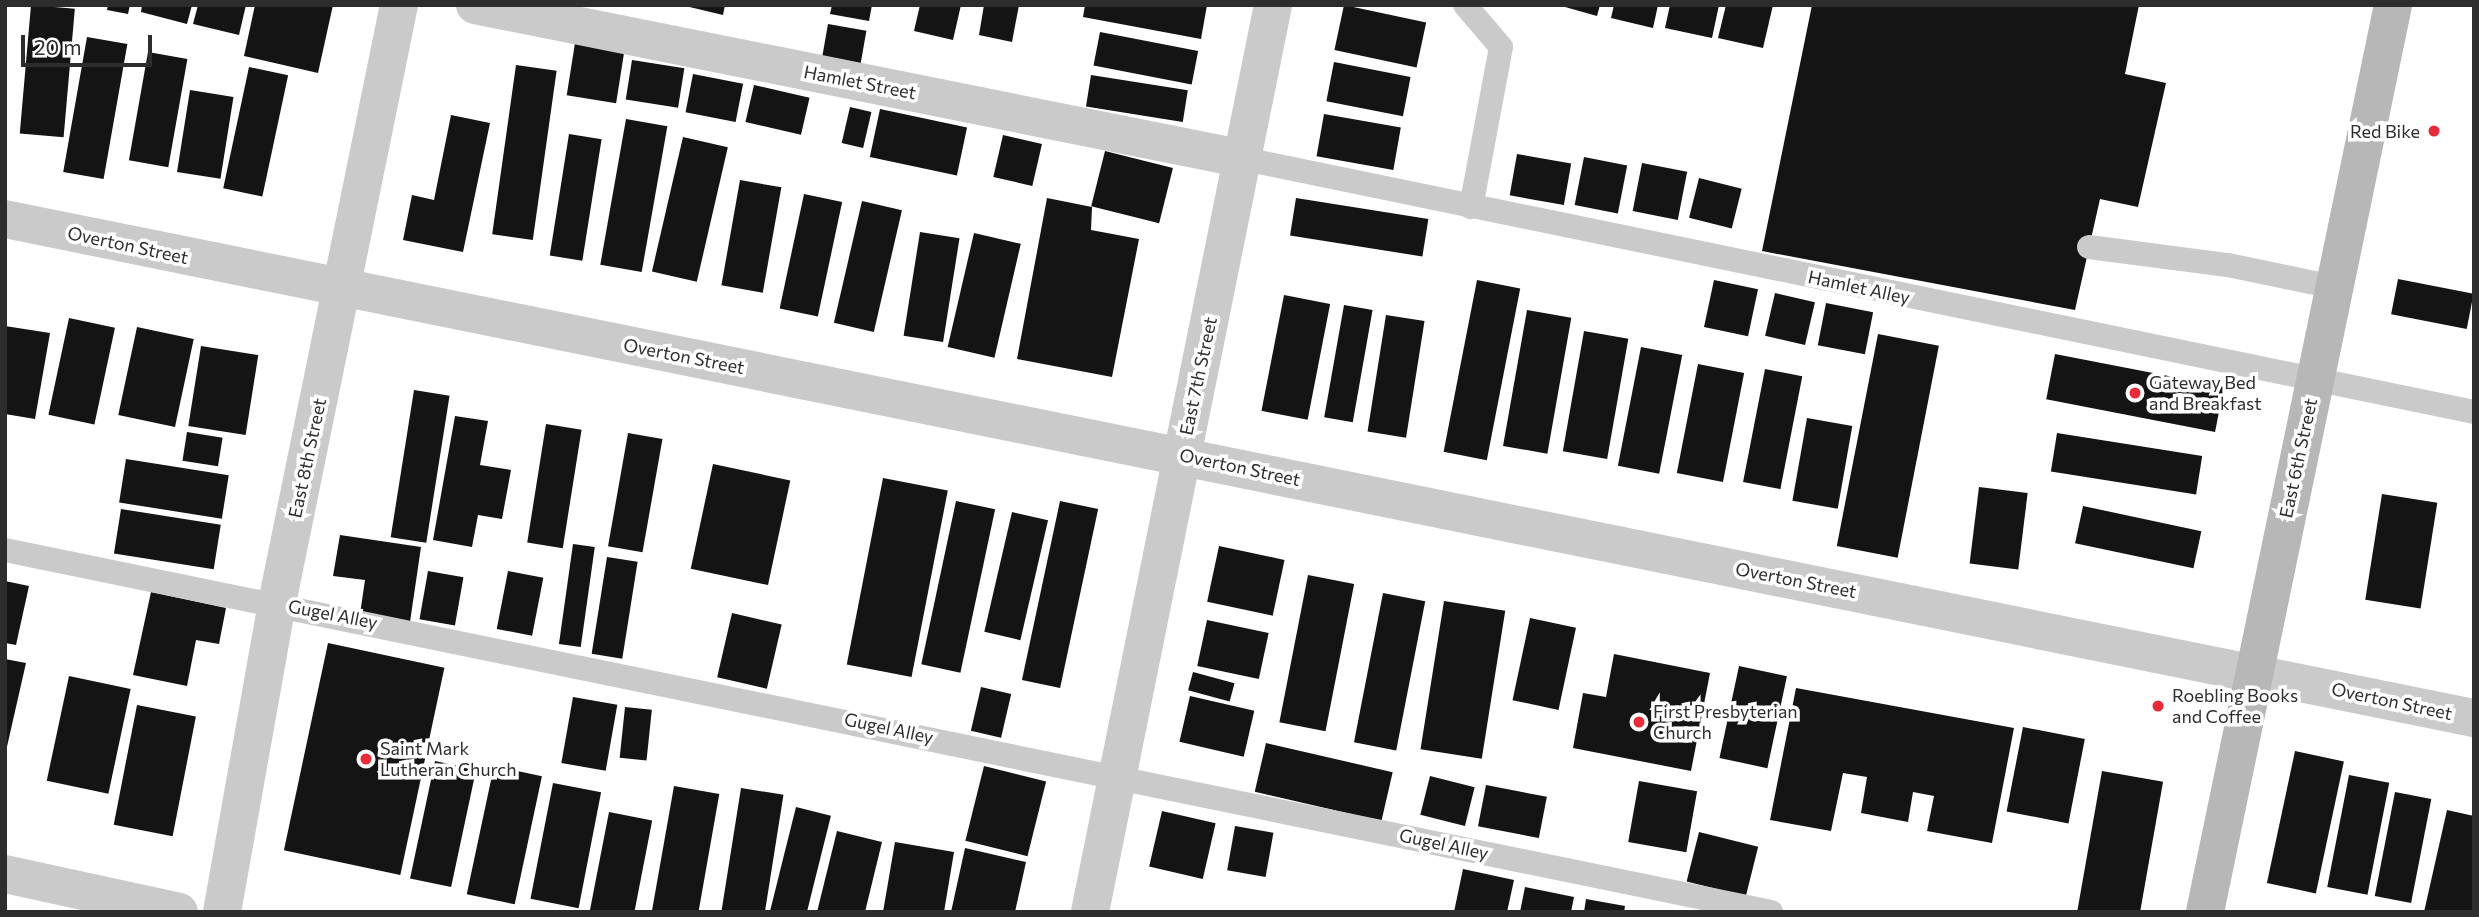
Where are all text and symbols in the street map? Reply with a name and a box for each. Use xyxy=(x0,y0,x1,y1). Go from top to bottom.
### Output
scale bar xyxy=(24,21,156,65)
text: 20 m xyxy=(34,34,82,59)
street label: Hamlet Street xyxy=(802,60,918,104)
place label: Red Bike xyxy=(2350,120,2420,142)
marker: Red Bike xyxy=(2426,123,2442,139)
street label: Overton Street xyxy=(66,222,190,268)
street label: Hamlet Alley xyxy=(1806,266,1912,308)
street label: East 7th Street xyxy=(1175,315,1221,437)
street label: Overton Street xyxy=(622,334,746,378)
place label: Gateway Bed and Breakfast xyxy=(2149,372,2262,414)
marker: Gateway Bed and Breakfast xyxy=(2127,385,2143,401)
street label: East 8th Street xyxy=(284,396,330,520)
street label: East 6th Street xyxy=(2275,396,2321,520)
street label: Overton Street xyxy=(1178,444,1302,490)
street label: Overton Street xyxy=(1734,558,1858,602)
street label: Gugel Alley xyxy=(287,595,379,633)
street label: Overton Street xyxy=(2330,678,2454,724)
place label: Roebling Books and Coffee xyxy=(2172,685,2298,728)
marker: Roebling Books and Coffee xyxy=(2150,698,2166,714)
place label: First Presbyterian Church xyxy=(1653,701,1798,744)
street label: Gugel Alley xyxy=(843,708,935,748)
marker: First Presbyterian Church xyxy=(1631,714,1647,730)
place label: Saint Mark Lutheran Church xyxy=(380,738,517,780)
marker: Saint Mark Lutheran Church xyxy=(358,751,374,767)
street label: Gugel Alley xyxy=(1398,824,1490,864)

